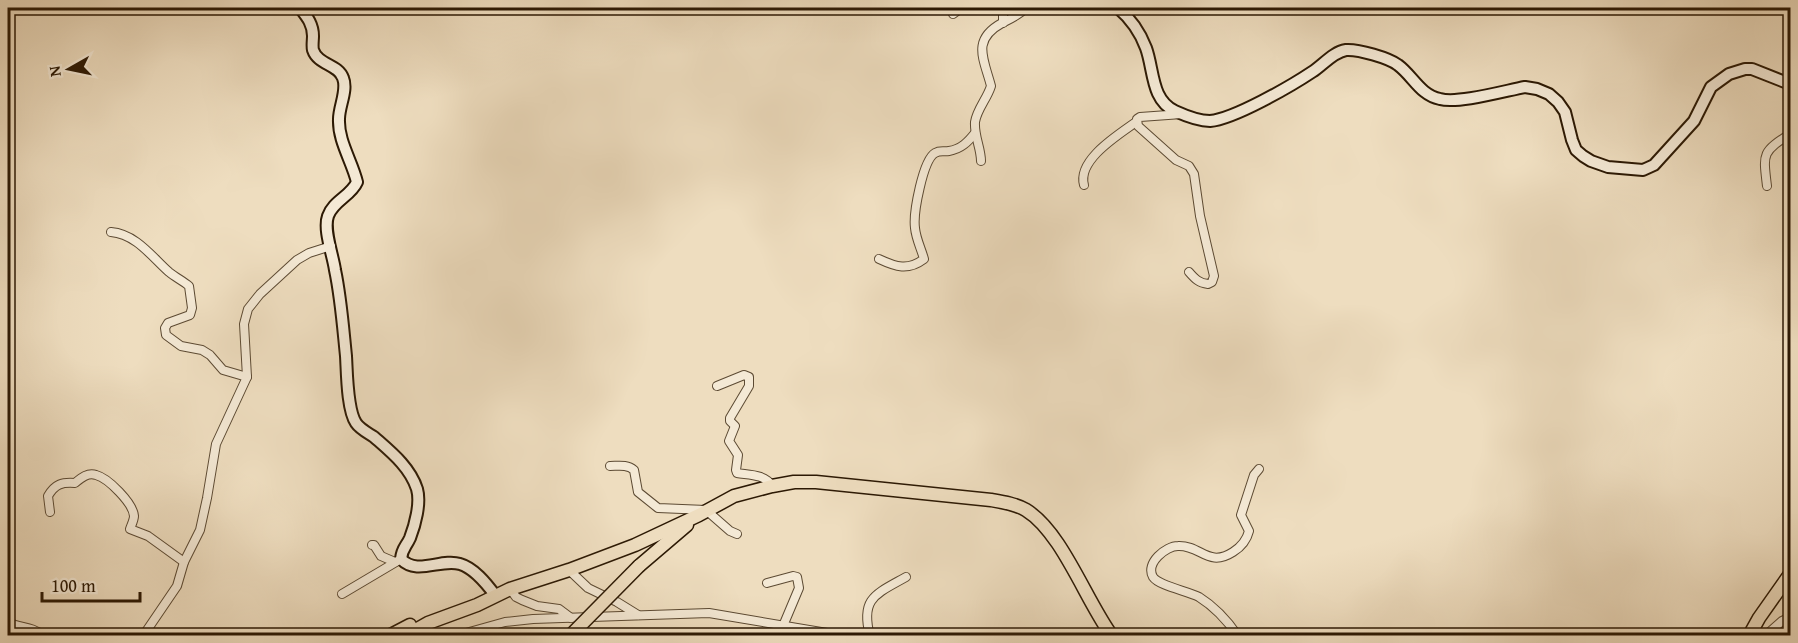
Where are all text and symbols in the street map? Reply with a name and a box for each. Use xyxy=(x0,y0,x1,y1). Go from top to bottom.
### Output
north arrow xyxy=(39,39,99,99)
text: N xyxy=(41,64,67,79)
scale bar xyxy=(42,565,140,603)
text: 100 m xyxy=(51,572,96,599)

